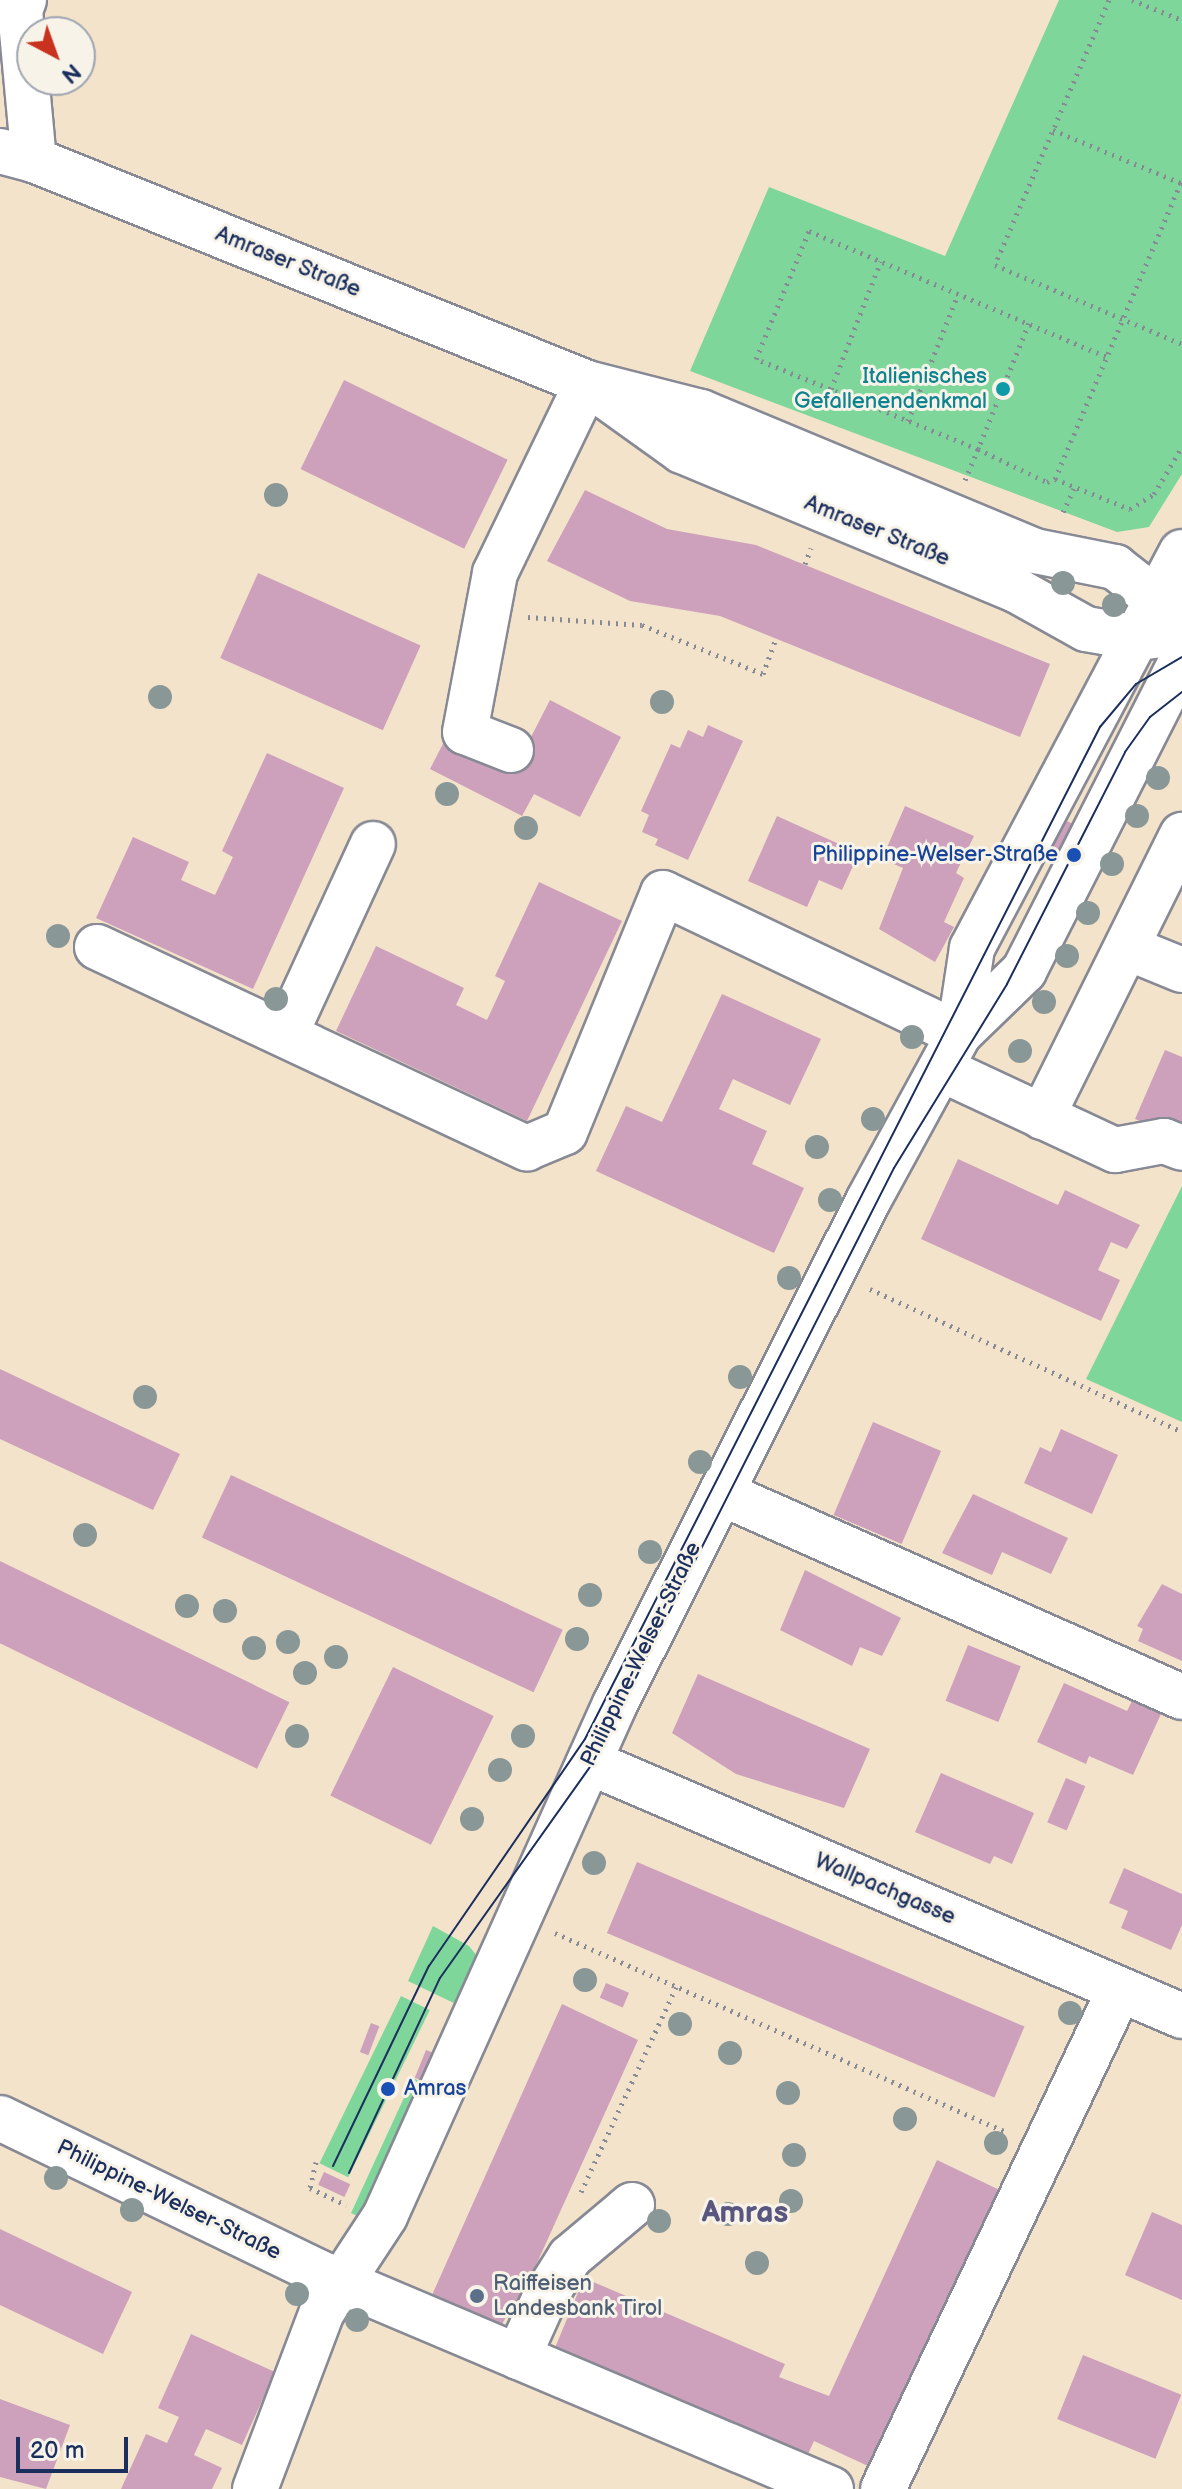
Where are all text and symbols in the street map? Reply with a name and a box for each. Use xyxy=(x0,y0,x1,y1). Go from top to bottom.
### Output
north arrow xyxy=(16,16,96,96)
text: N xyxy=(56,57,86,89)
street label: Amraser Straße xyxy=(211,221,365,303)
place label: Italienisches Gefallenendenkmal xyxy=(794,363,987,414)
marker: Italienisches Gefallenendenkmal xyxy=(994,380,1012,398)
street label: Amraser Straße xyxy=(800,490,954,572)
place label: Philippine-Welser-Straße xyxy=(812,842,1058,868)
marker: Philippine-Welser-Straße xyxy=(1065,846,1083,864)
street label: Philippine-Welser-Straße xyxy=(575,1538,707,1770)
street label: Wallpachgasse xyxy=(811,1848,959,1930)
place label: Amras xyxy=(404,2076,466,2102)
marker: Amras xyxy=(379,2080,397,2098)
street label: Philippine-Welser-Straße xyxy=(53,2134,285,2266)
district label: Amras xyxy=(702,2195,788,2231)
place label: Raiffeisen Landesbank Tirol xyxy=(493,2270,663,2322)
marker: Raiffeisen Landesbank Tirol xyxy=(468,2287,486,2305)
scale bar xyxy=(20,2421,132,2471)
text: 20 m xyxy=(30,2436,85,2465)

